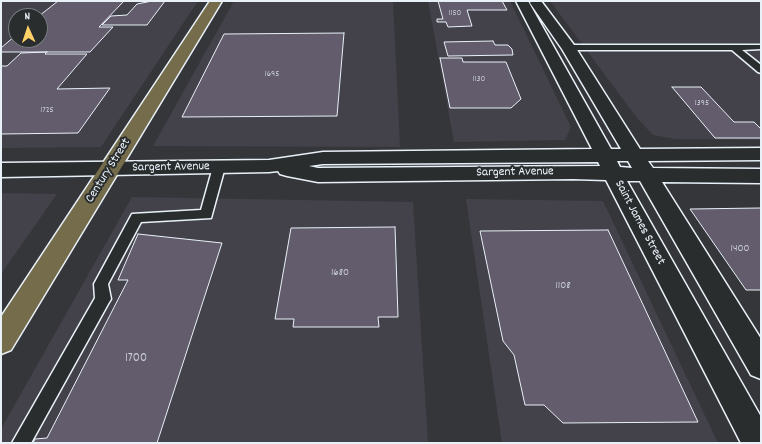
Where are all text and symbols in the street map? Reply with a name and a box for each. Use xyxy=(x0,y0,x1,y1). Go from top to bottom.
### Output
north arrow xyxy=(8,8,48,48)
text: N xyxy=(24,9,31,25)
house number: 1150 xyxy=(448,9,462,19)
house number: 1695 xyxy=(265,70,279,80)
house number: 1130 xyxy=(473,75,485,85)
house number: 1395 xyxy=(695,99,709,109)
house number: 1725 xyxy=(40,106,54,116)
street label: Century Street xyxy=(83,136,135,206)
street label: Sargent Avenue xyxy=(132,160,210,176)
street label: Sargent Avenue xyxy=(476,165,554,181)
street label: Saint James Street xyxy=(610,178,668,268)
house number: 1400 xyxy=(731,242,749,256)
house number: 1680 xyxy=(331,266,349,280)
house number: 1108 xyxy=(555,279,571,293)
house number: 1700 xyxy=(125,351,147,367)

